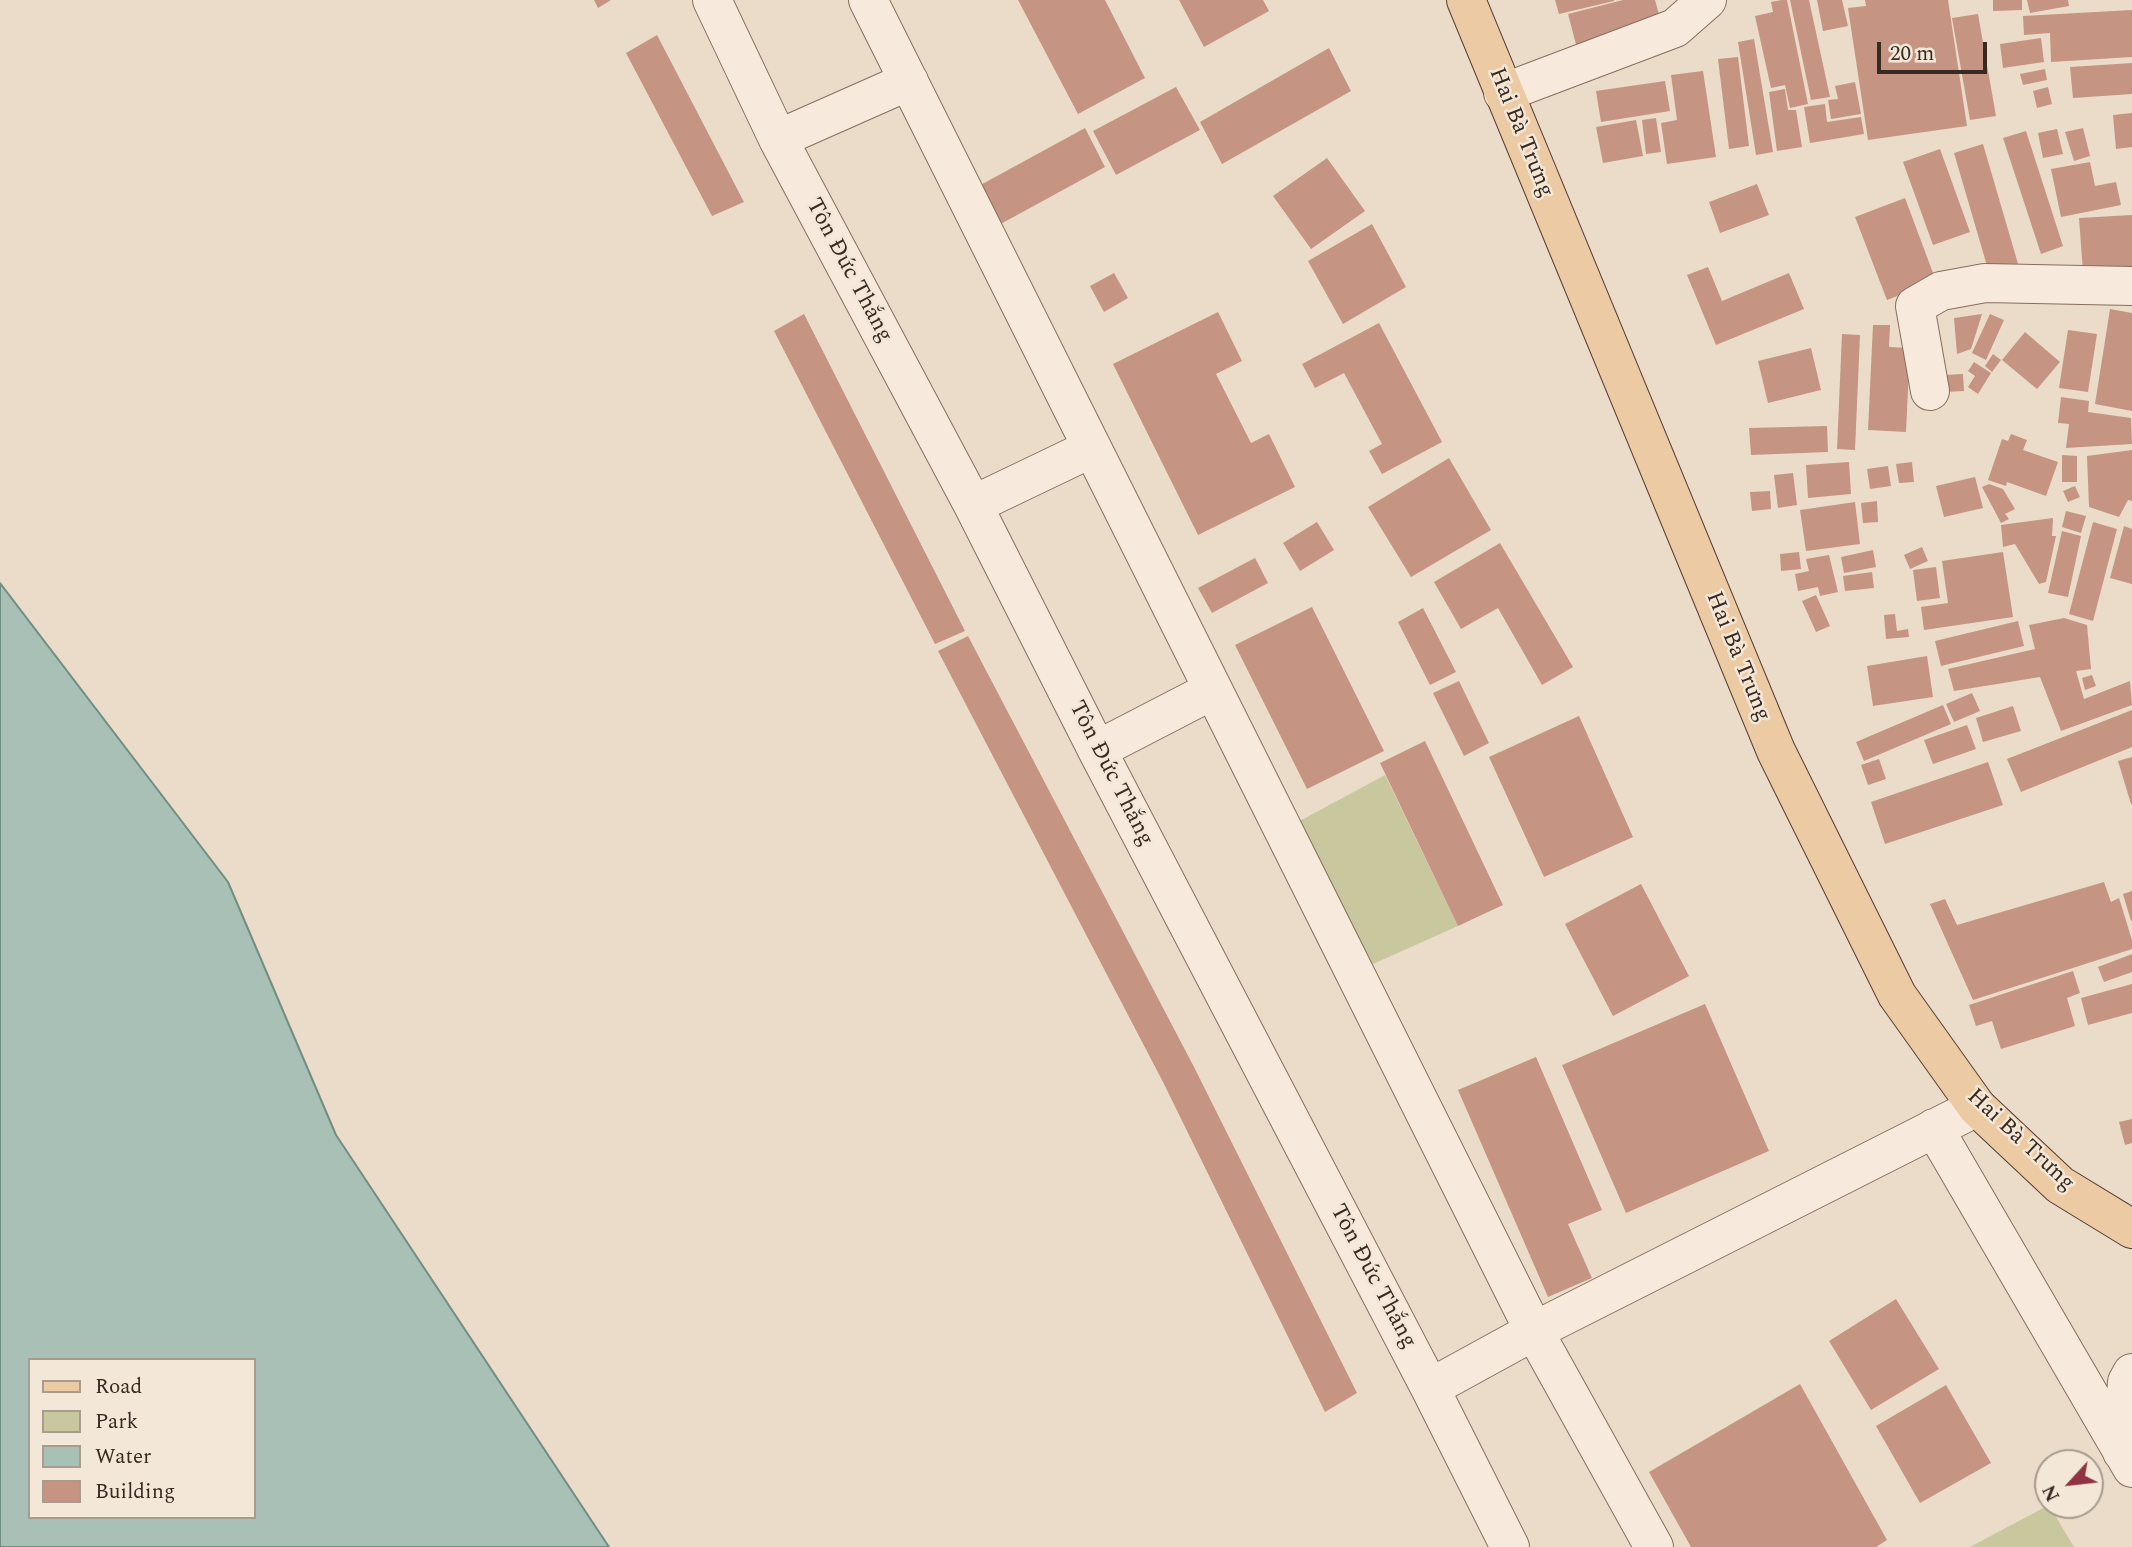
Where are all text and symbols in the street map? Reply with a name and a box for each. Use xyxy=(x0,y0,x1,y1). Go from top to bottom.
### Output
scale bar xyxy=(1880,28,1990,72)
text: 20 m xyxy=(1890,38,1934,70)
street label: Hai Bà Trưng xyxy=(1481,64,1559,202)
street label: Tôn Đức Thắng xyxy=(798,194,898,348)
street label: Hai Bà Trưng xyxy=(1698,588,1776,726)
street label: Tôn Đức Thắng xyxy=(1062,697,1158,851)
street label: Hai Bà Trưng xyxy=(1960,1084,2080,1198)
street label: Tôn Đức Thắng xyxy=(1322,1200,1422,1354)
legend xyxy=(28,1358,256,1519)
text: Road xyxy=(95,1371,142,1403)
text: Park xyxy=(95,1406,138,1438)
text: Water xyxy=(95,1441,151,1473)
north arrow xyxy=(2034,1449,2104,1519)
text: Building xyxy=(95,1476,175,1508)
text: N xyxy=(2035,1479,2068,1506)

